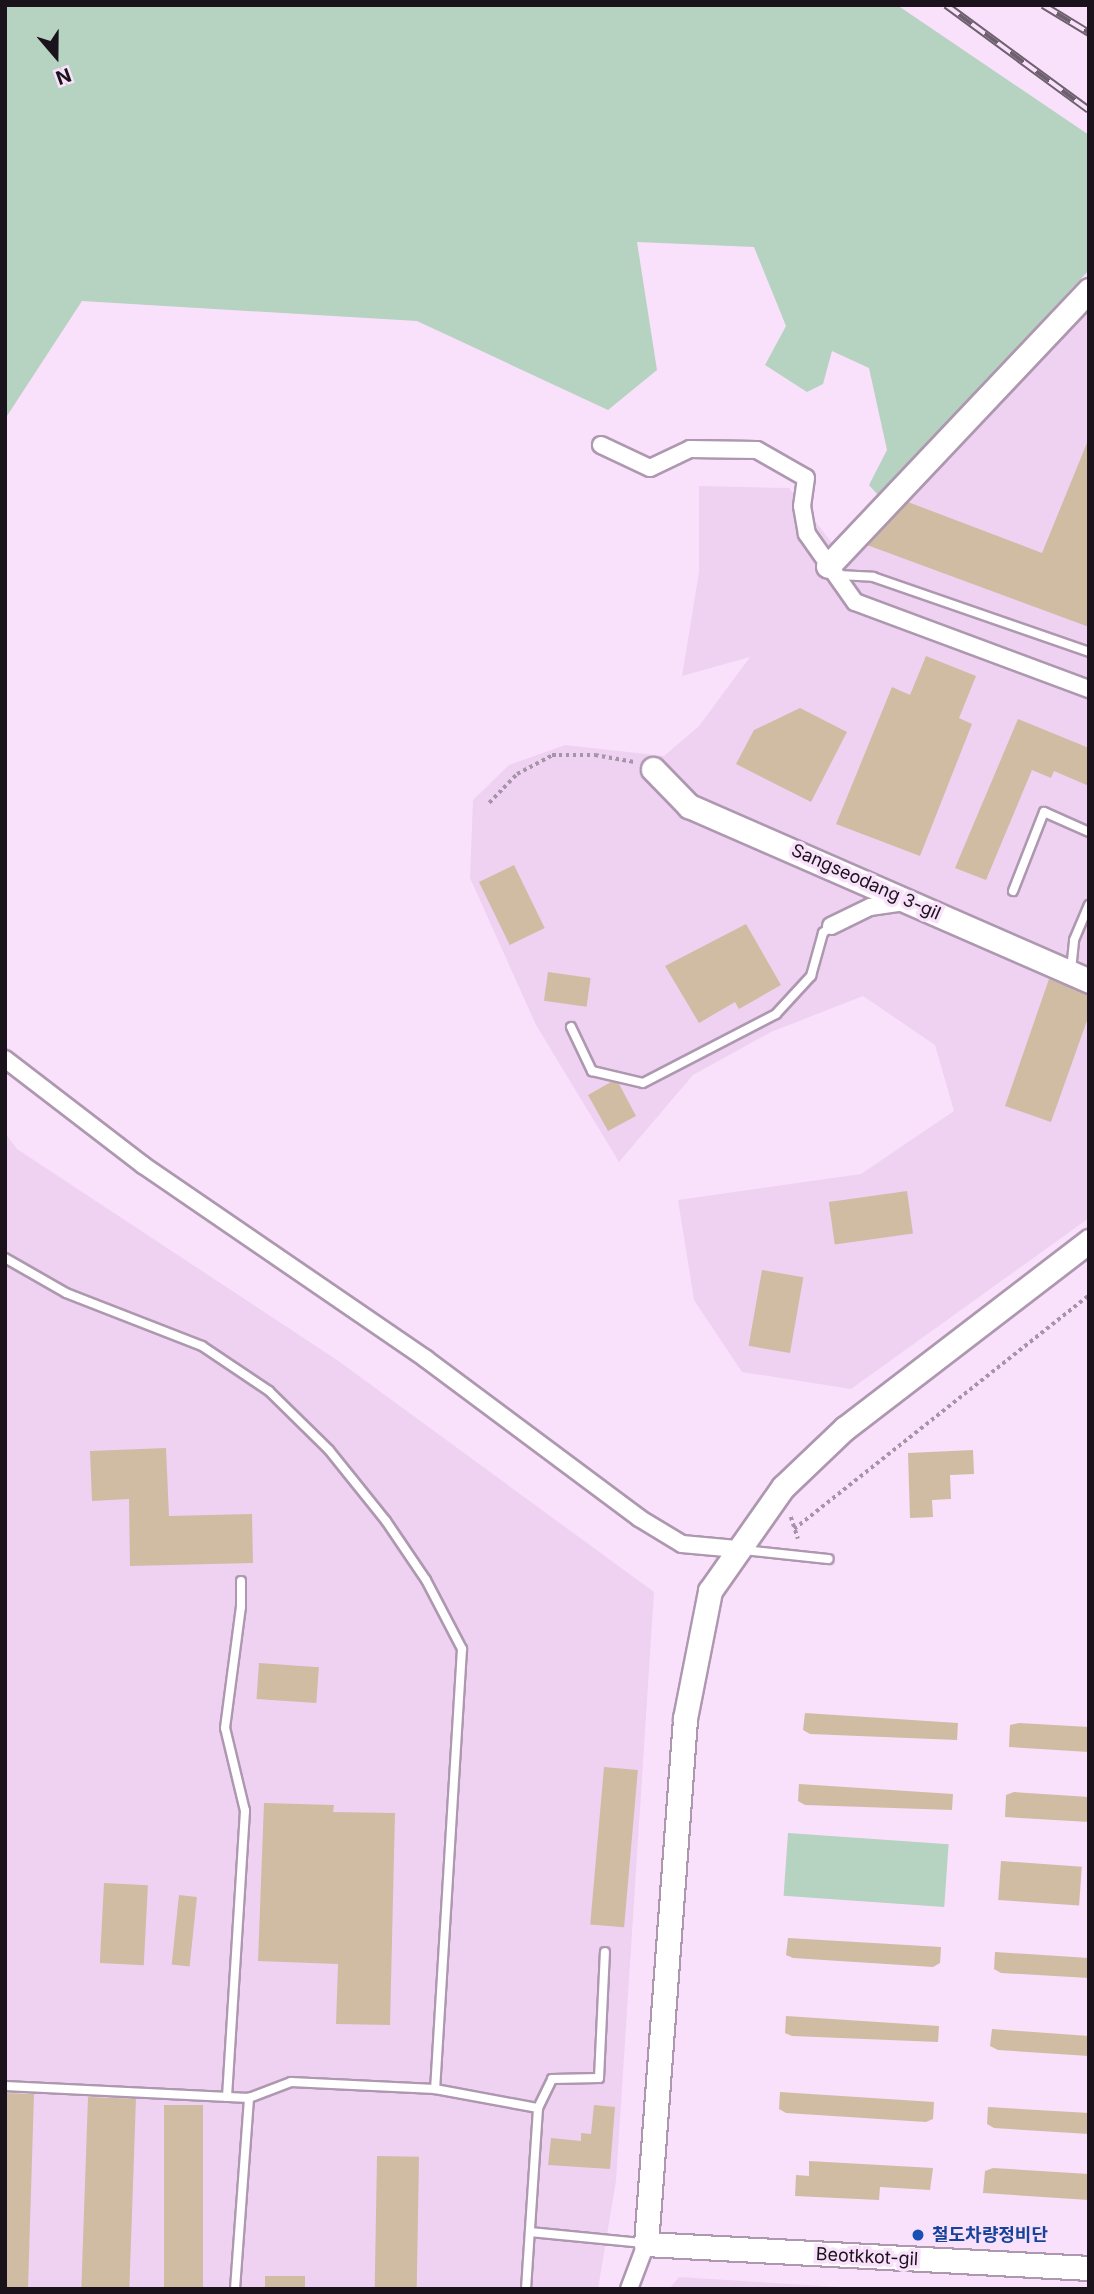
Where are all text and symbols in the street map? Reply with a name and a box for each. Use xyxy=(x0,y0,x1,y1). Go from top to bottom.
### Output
north arrow xyxy=(21,21,91,91)
text: N xyxy=(53,63,74,89)
street label: Sangseodang 3-gil xyxy=(788,839,944,925)
place label: 철도차량정비단 xyxy=(932,2224,1048,2246)
marker: 철도차량정비단 xyxy=(910,2227,926,2243)
street label: Beotkkot-gil xyxy=(815,2244,919,2270)

